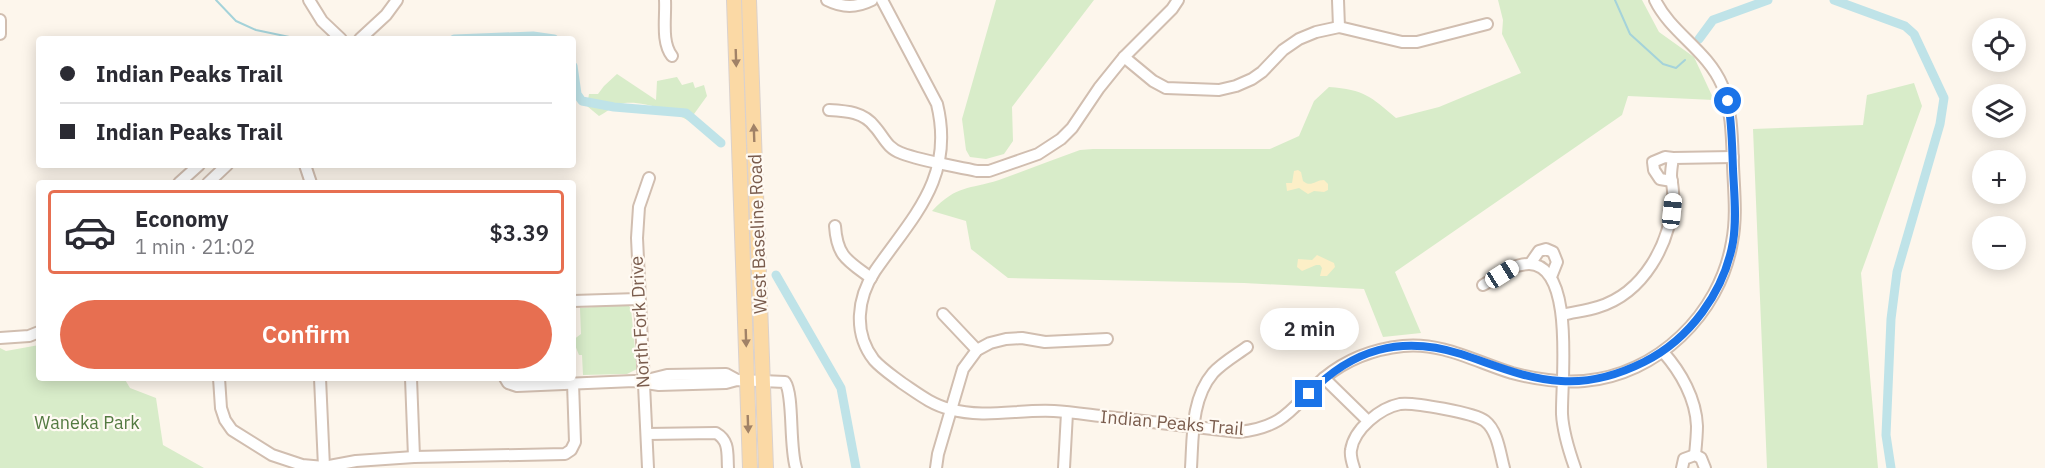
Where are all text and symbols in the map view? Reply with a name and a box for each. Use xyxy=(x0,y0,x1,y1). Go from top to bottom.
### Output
map controls xyxy=(1972,18,2026,270)
button: locate xyxy=(1972,18,2026,72)
one-way arrow xyxy=(731,49,740,68)
text: Indian Peaks Trail xyxy=(96,59,283,88)
button: layers xyxy=(1972,84,2026,138)
route start xyxy=(1714,87,1741,114)
text: Indian Peaks Trail xyxy=(96,117,283,146)
one-way arrow xyxy=(749,123,758,142)
button: + xyxy=(1972,150,2026,204)
street label: West Baseline Road xyxy=(743,154,772,314)
car xyxy=(1661,192,1683,230)
text: Economy xyxy=(135,204,229,233)
icon: car xyxy=(63,205,117,259)
button: − xyxy=(1972,216,2026,270)
text: $3.39 xyxy=(490,218,549,247)
text: 1 min · 21:02 xyxy=(135,233,255,260)
street label: North Fork Drive xyxy=(625,255,654,389)
car xyxy=(1482,257,1522,291)
button: Confirm xyxy=(60,300,552,369)
callout: 2 min xyxy=(1260,307,1358,349)
text: 2 min xyxy=(1284,315,1335,342)
one-way arrow xyxy=(741,329,750,348)
route end xyxy=(1295,380,1322,407)
street label: Indian Peaks Trail xyxy=(1099,405,1245,440)
park label: Waneka Park xyxy=(34,411,140,434)
one-way arrow xyxy=(743,414,753,433)

